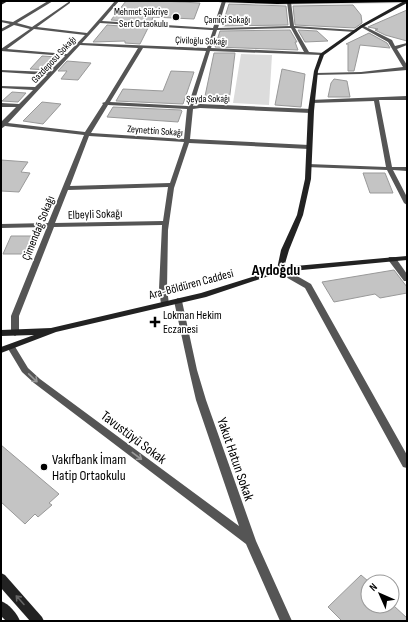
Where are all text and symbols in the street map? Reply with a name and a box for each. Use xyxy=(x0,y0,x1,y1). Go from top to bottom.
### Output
place label: Mehmet Şükriye Sert Ortaokulu xyxy=(114,6,168,30)
marker: Mehmet Şükriye Sert Ortaokulu xyxy=(171,12,181,22)
street label: Çamiçi Sokağı xyxy=(204,14,250,26)
street label: Gazdeposu Sokağı xyxy=(29,34,79,86)
street label: Çiviloğlu Sokağı xyxy=(175,34,227,48)
street label: Şeyda Sokağı xyxy=(186,93,230,105)
street label: Zeynettin Sokağı xyxy=(127,123,183,139)
street label: Çimendağ Sokağı xyxy=(19,194,58,263)
street label: Elbeyli Sokağı xyxy=(68,206,123,223)
district label: Aydoğdu xyxy=(251,261,300,280)
street label: Ara-Böldüren Caddesi xyxy=(146,266,235,303)
place label: Lokman Hekim Eczanesi xyxy=(163,308,222,337)
marker: Lokman Hekim Eczanesi xyxy=(150,317,160,327)
one-way arrow xyxy=(28,373,38,383)
street label: Tavustüyü Sokak xyxy=(97,407,170,468)
street label: Yakut Hatun Sokak xyxy=(213,415,258,504)
place label: Vakıfbank İmam Hatip Ortaokulu xyxy=(52,451,126,484)
one-way arrow xyxy=(131,452,142,461)
marker: Vakıfbank İmam Hatip Ortaokulu xyxy=(39,462,49,472)
north arrow xyxy=(360,574,400,614)
text: N xyxy=(367,581,380,594)
one-way arrow xyxy=(15,595,25,605)

